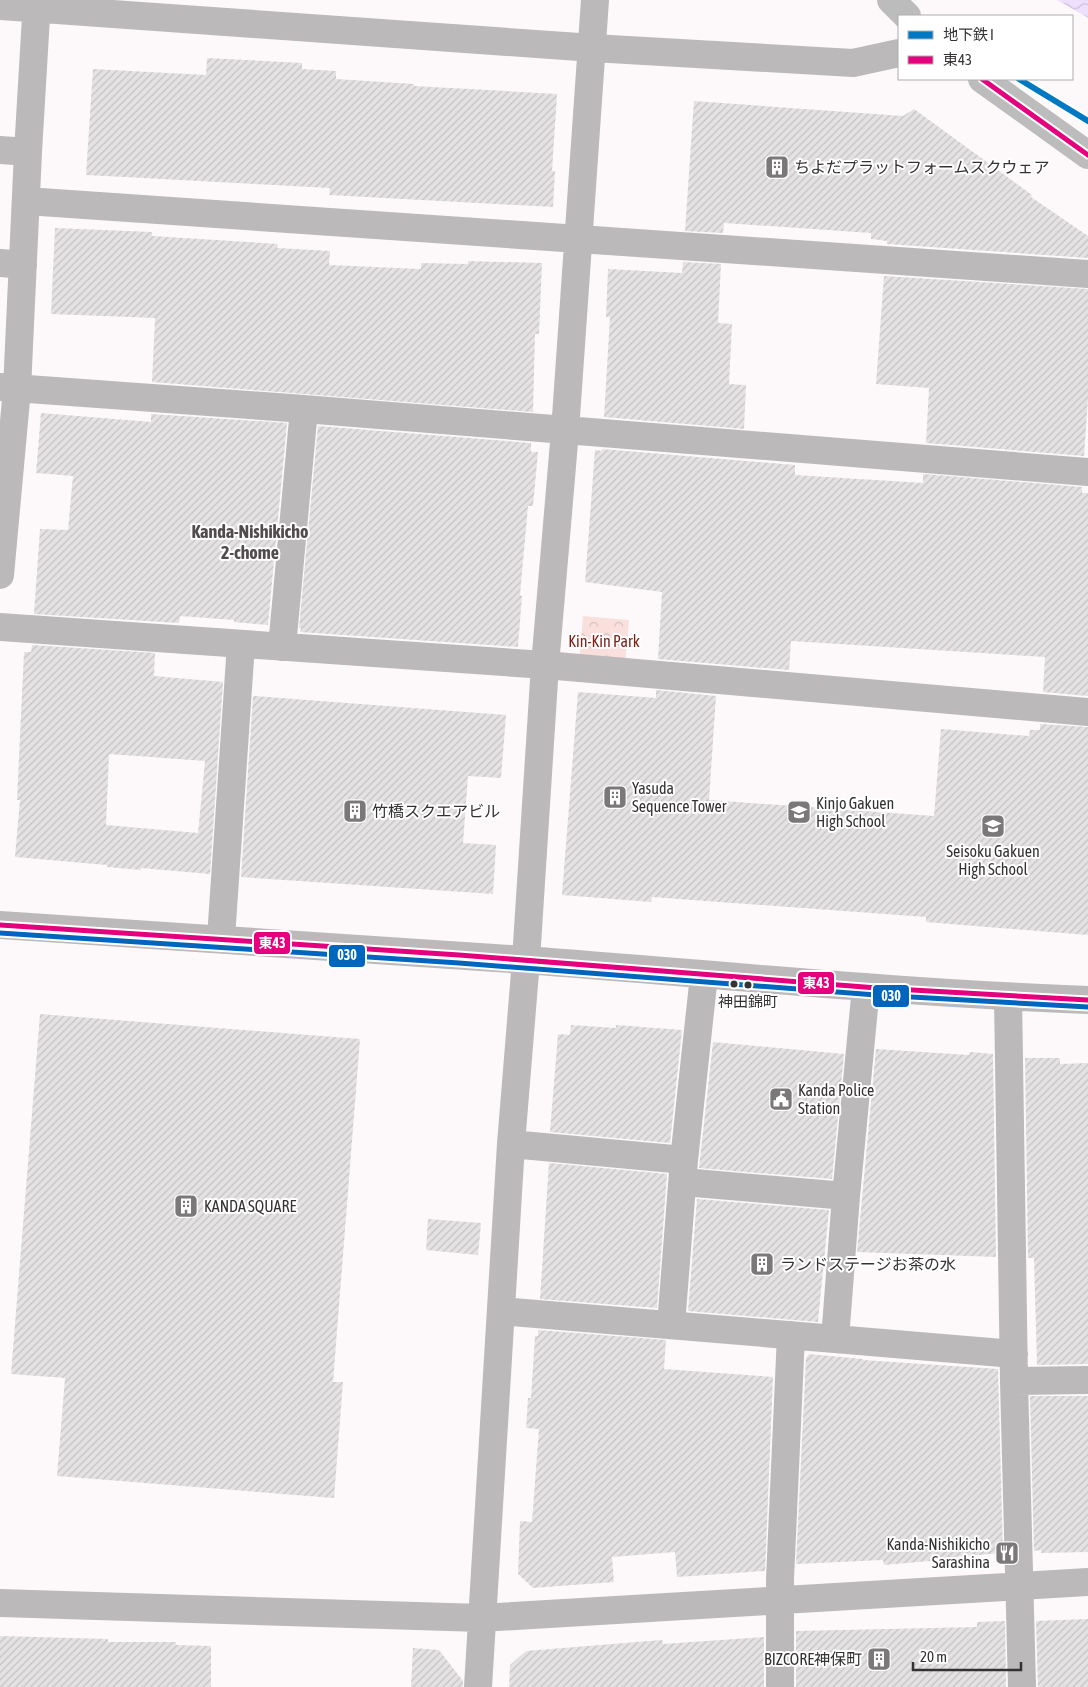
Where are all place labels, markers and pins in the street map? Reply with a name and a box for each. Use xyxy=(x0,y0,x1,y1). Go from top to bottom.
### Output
building icon: ちよだプラットフォームスクウェア xyxy=(764,154,790,180)
place label: ちよだプラットフォームスクウェア xyxy=(794,158,1050,176)
place label: Yasuda Sequence Tower xyxy=(632,779,727,816)
building icon: Yasuda Sequence Tower xyxy=(602,784,628,810)
place label: Kinjo Gakuen High School xyxy=(816,794,894,831)
building icon: 竹橋スクエアビル xyxy=(342,798,368,824)
school or university icon: Kinjo Gakuen High School xyxy=(786,799,812,825)
place label: 竹橋スクエアビル xyxy=(372,802,500,820)
school or university icon: Seisoku Gakuen High School xyxy=(980,813,1006,839)
place label: Seisoku Gakuen High School xyxy=(946,842,1040,879)
unlabelled marker xyxy=(729,979,739,989)
marker: 神田錦町 xyxy=(743,980,753,990)
place label: 神田錦町 xyxy=(718,993,778,1010)
place label: Kanda Police Station xyxy=(798,1081,874,1117)
public building icon: Kanda Police Station xyxy=(768,1086,794,1112)
building icon: KANDA SQUARE xyxy=(173,1193,199,1219)
place label: KANDA SQUARE xyxy=(204,1197,296,1215)
building icon: ランドステージお茶の水 xyxy=(749,1251,775,1277)
place label: ランドステージお茶の水 xyxy=(780,1255,956,1273)
place label: Kanda-Nishikicho Sarashina xyxy=(887,1535,990,1571)
restaurant icon: Kanda-Nishikicho Sarashina xyxy=(994,1540,1020,1566)
building icon: BIZCORE神保町 xyxy=(866,1646,892,1672)
place label: BIZCORE神保町 xyxy=(764,1650,862,1668)

